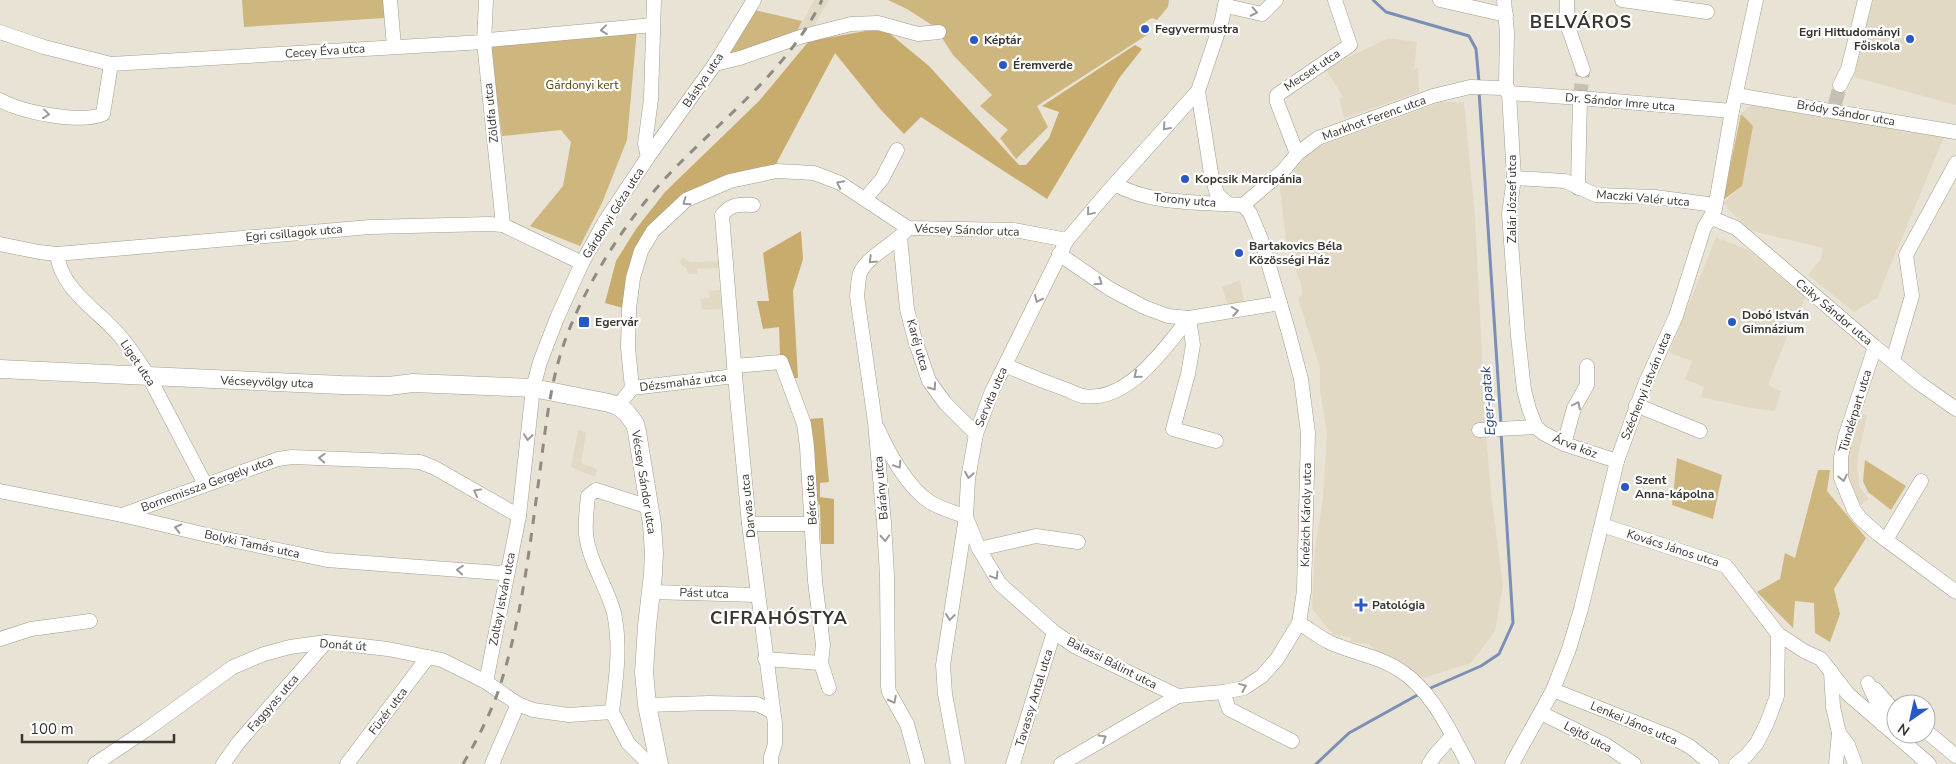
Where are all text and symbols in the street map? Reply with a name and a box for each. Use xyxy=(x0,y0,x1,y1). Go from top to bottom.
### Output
one-way arrow xyxy=(1249,6,1258,17)
district label: BELVÁROS xyxy=(1530,10,1632,34)
place label: Fegyvermustra xyxy=(1155,21,1239,37)
marker: Fegyvermustra xyxy=(1139,23,1151,35)
one-way arrow xyxy=(600,24,608,35)
place label: Egri Hittudományi Főiskola xyxy=(1799,24,1900,54)
place label: Képtár xyxy=(984,32,1022,48)
marker: Egri Hittudományi Főiskola xyxy=(1904,33,1916,45)
marker: Képtár xyxy=(968,34,980,46)
street label: Cecey Éva utca xyxy=(284,40,366,62)
street label: Mecset utca xyxy=(1281,45,1343,95)
street label: Bástya utca xyxy=(679,50,727,110)
place label: Éremverde xyxy=(1013,57,1073,73)
marker: Éremverde xyxy=(997,59,1009,71)
park label: Gárdonyi kert xyxy=(546,77,619,93)
street label: Zöldfa utca xyxy=(480,82,502,144)
street label: Dr. Sándor Imre utca xyxy=(1564,89,1676,115)
street label: Markhot Ferenc utca xyxy=(1320,92,1428,144)
street label: Bródy Sándor utca xyxy=(1796,96,1896,130)
one-way arrow xyxy=(43,108,51,119)
one-way arrow xyxy=(1163,122,1172,131)
street label: Zalár József utca xyxy=(1504,155,1520,243)
street label: Gárdonyi Géza utca xyxy=(579,164,647,262)
place label: Kopcsik Marcipánia xyxy=(1195,171,1302,187)
marker: Kopcsik Marcipánia xyxy=(1179,173,1191,185)
one-way arrow xyxy=(836,180,845,190)
street label: Maczki Valér utca xyxy=(1596,186,1690,210)
street label: Torony utca xyxy=(1153,189,1217,211)
one-way arrow xyxy=(682,196,692,205)
one-way arrow xyxy=(1088,206,1096,215)
street label: Vécsey Sándor utca xyxy=(913,220,1020,240)
street label: Egri csillagok utca xyxy=(245,221,343,245)
place label: Bartakovics Béla Közösségi Ház xyxy=(1249,238,1342,268)
marker: Bartakovics Béla Közösségi Ház xyxy=(1233,247,1245,259)
one-way arrow xyxy=(868,254,877,263)
street label: Csiky Sándor utca xyxy=(1792,275,1876,349)
one-way arrow xyxy=(1093,276,1103,285)
one-way arrow xyxy=(1034,293,1044,302)
one-way arrow xyxy=(1231,306,1239,317)
place label: Dobó István Gimnázium xyxy=(1742,307,1809,337)
place label: Egervár xyxy=(595,314,639,330)
marker: Egervár xyxy=(577,315,591,329)
marker: Dobó István Gimnázium xyxy=(1726,316,1738,328)
street label: Karéj utca xyxy=(903,317,933,373)
street label: Széchenyi István utca xyxy=(1617,330,1675,442)
street label: Liget utca xyxy=(117,337,159,389)
street label: Servita utca xyxy=(971,365,1011,429)
water label: Eger-patak xyxy=(1476,365,1500,436)
street label: Tündérpart utca xyxy=(1835,368,1875,454)
street label: Dézsmaház utca xyxy=(638,369,728,395)
one-way arrow xyxy=(1134,370,1143,379)
street label: Vécseyvölgy utca xyxy=(219,372,314,392)
one-way arrow xyxy=(927,381,936,390)
one-way arrow xyxy=(1570,401,1580,410)
street label: Vécsey Sándor utca xyxy=(628,428,660,535)
street label: Árva köz xyxy=(1550,430,1600,462)
one-way arrow xyxy=(523,433,534,441)
street label: Bornemissza Gergely utca xyxy=(139,453,275,515)
one-way arrow xyxy=(317,453,325,463)
street label: Bárány utca xyxy=(870,456,892,520)
one-way arrow xyxy=(892,459,901,468)
street label: Knézich Károly utca xyxy=(1297,463,1315,567)
one-way arrow xyxy=(964,471,975,479)
place label: Szent Anna-kápolna xyxy=(1635,472,1714,502)
street label: Darvas utca xyxy=(737,473,759,539)
one-way arrow xyxy=(1837,473,1847,482)
street label: Bérc utca xyxy=(801,474,821,526)
marker: Szent Anna-kápolna xyxy=(1619,481,1631,493)
one-way arrow xyxy=(473,488,482,498)
one-way arrow xyxy=(174,523,183,534)
street label: Bolyki Tamás utca xyxy=(203,526,301,562)
street label: Kovács János utca xyxy=(1625,526,1721,570)
one-way arrow xyxy=(879,535,890,543)
street label: Zoltay István utca xyxy=(485,551,519,647)
one-way arrow xyxy=(455,565,463,576)
one-way arrow xyxy=(989,570,999,579)
street label: Pást utca xyxy=(679,584,729,602)
place label: Patológia xyxy=(1372,597,1425,613)
marker: Patológia xyxy=(1354,598,1368,612)
district label: CIFRAHÓSTYA xyxy=(710,606,848,630)
one-way arrow xyxy=(945,613,956,621)
street label: Balassi Bálint utca xyxy=(1064,633,1160,693)
street label: Donát út xyxy=(319,635,368,655)
street label: Tavassy Antal utca xyxy=(1012,647,1056,749)
street label: Faggyas utca xyxy=(244,671,302,735)
one-way arrow xyxy=(1238,682,1247,693)
street label: Füzér utca xyxy=(365,684,411,738)
one-way arrow xyxy=(887,694,897,703)
north arrow xyxy=(1886,694,1936,744)
street label: Lenkei János utca xyxy=(1588,697,1680,749)
scale bar xyxy=(22,712,175,744)
street label: Lejtő utca xyxy=(1561,718,1615,756)
text: 100 m xyxy=(30,719,74,739)
text: N xyxy=(1894,719,1914,740)
one-way arrow xyxy=(1097,735,1106,745)

